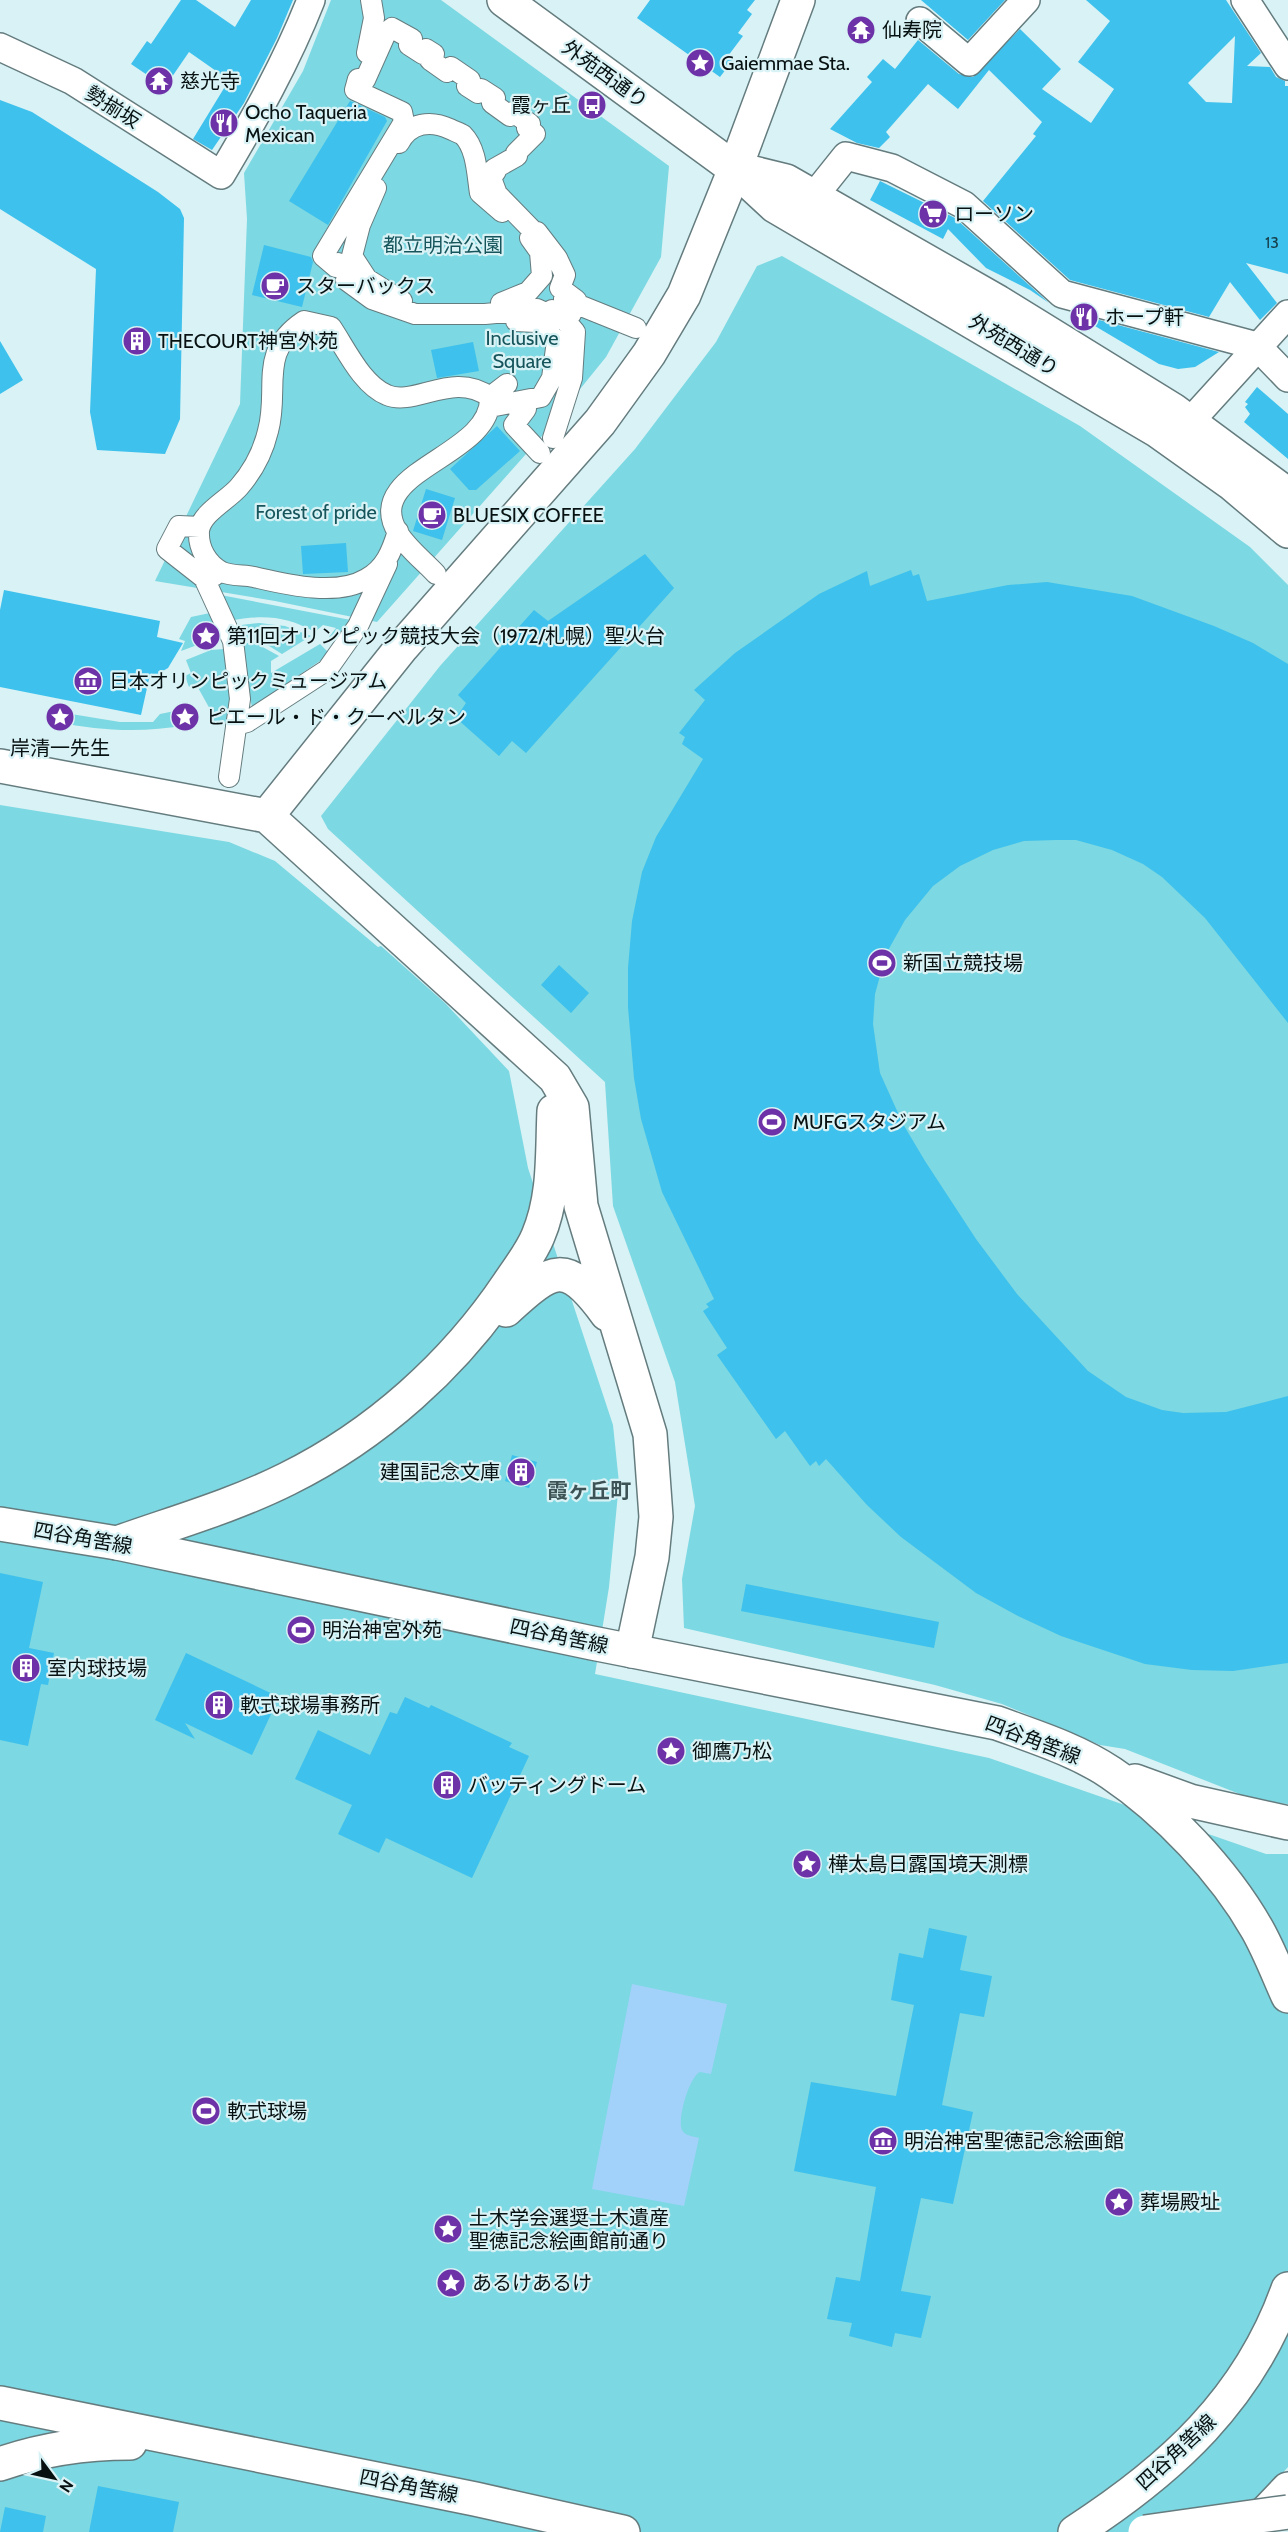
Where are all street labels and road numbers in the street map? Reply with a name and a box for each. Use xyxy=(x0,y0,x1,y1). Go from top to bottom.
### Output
street label: 外苑西通り xyxy=(557,35,653,113)
street label: 勢揃坂 xyxy=(81,81,145,133)
street label: 外苑西通り xyxy=(965,309,1063,381)
street label: 四谷角筈線 xyxy=(32,1517,134,1559)
street label: 四谷角筈線 xyxy=(508,1614,610,1658)
street label: 四谷角筈線 xyxy=(982,1711,1084,1769)
street label: 四谷角筈線 xyxy=(1131,2409,1221,2495)
street label: 四谷角筈線 xyxy=(358,2465,460,2507)

